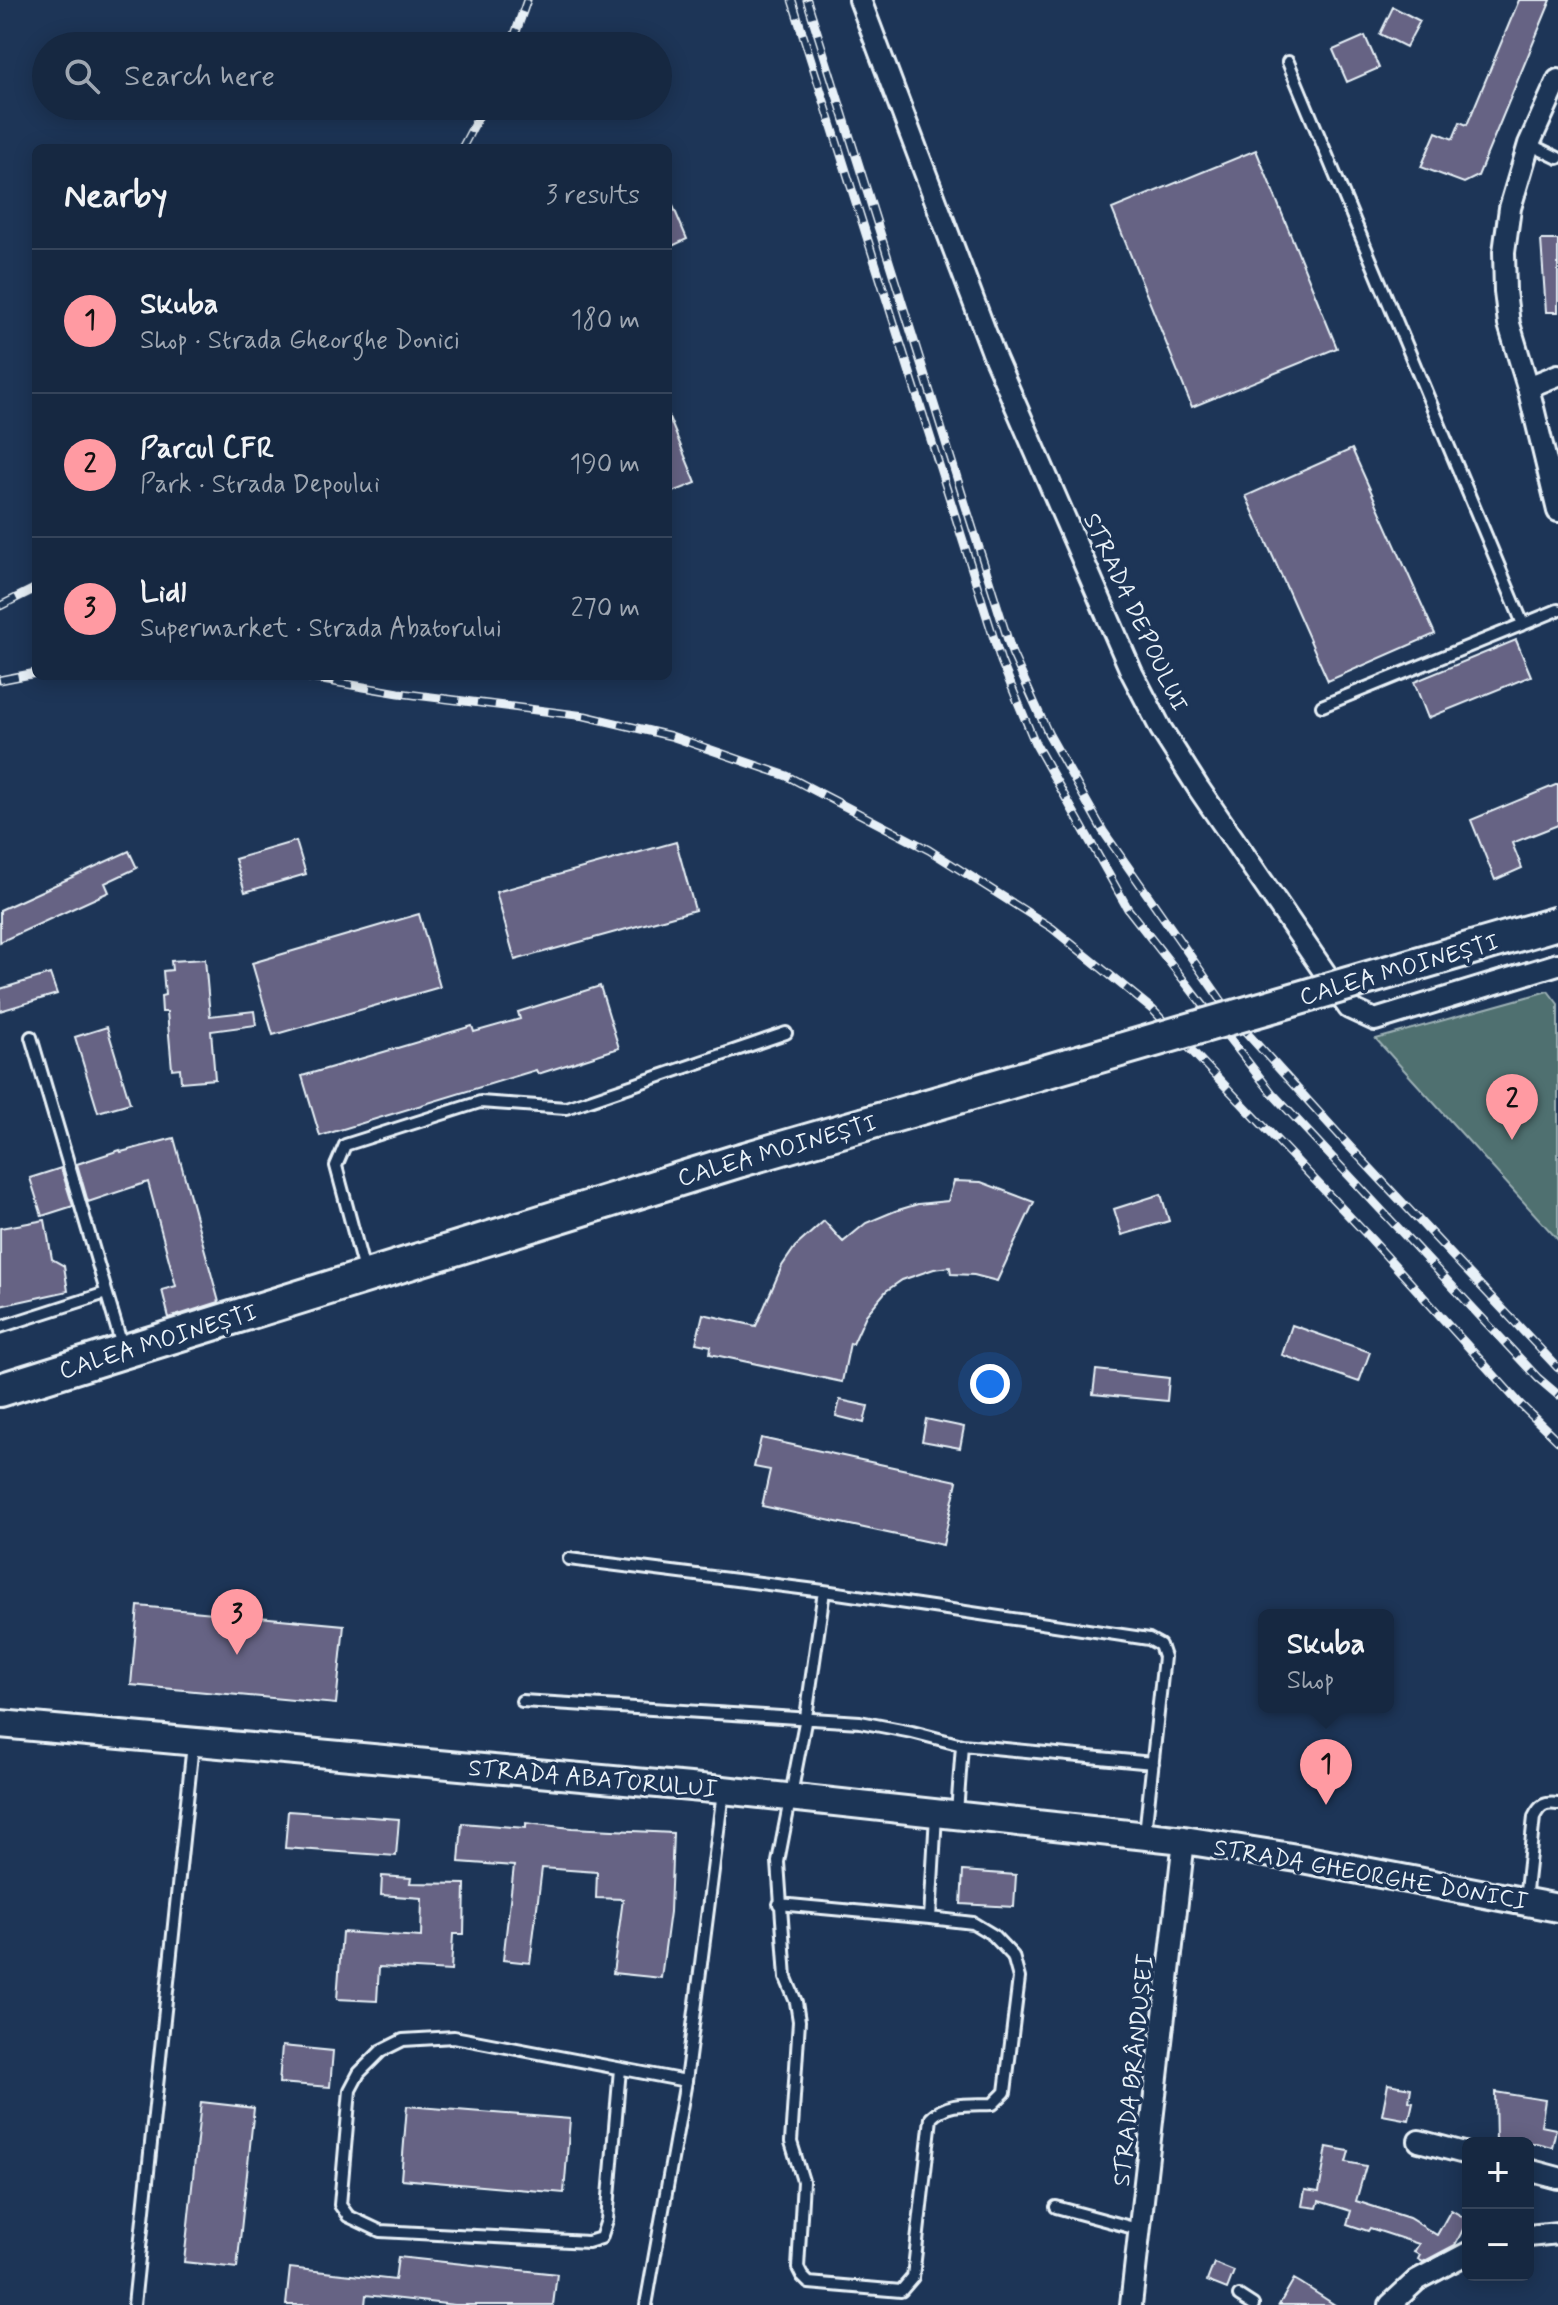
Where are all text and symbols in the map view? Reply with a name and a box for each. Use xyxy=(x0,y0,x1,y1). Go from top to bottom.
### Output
search box xyxy=(32,32,672,120)
icon: search xyxy=(60,54,104,98)
text: Search here xyxy=(124,57,275,96)
text: Nearby xyxy=(64,174,168,219)
text: 3 results xyxy=(546,179,640,213)
text: Skuba xyxy=(140,285,218,324)
text: 1 xyxy=(84,304,96,338)
text: 180 m xyxy=(571,304,640,338)
text: Shop · Strada Gheorghe Donici xyxy=(140,324,460,358)
text: Parcul CFR xyxy=(140,429,274,468)
text: 2 xyxy=(84,448,96,482)
text: 190 m xyxy=(570,448,640,482)
text: Park · Strada Depoului xyxy=(140,468,380,502)
street label: STRADA DEPOULUI xyxy=(1075,508,1194,717)
text: Lidl xyxy=(140,573,186,612)
text: 3 xyxy=(84,592,96,626)
text: 270 m xyxy=(571,592,640,626)
text: Supermarket · Strada Abatorului xyxy=(140,612,502,646)
street label: CALEA MOINEȘTI xyxy=(1296,927,1503,1014)
pin: 2 xyxy=(1486,1074,1538,1140)
street label: CALEA MOINEȘTI xyxy=(674,1108,881,1195)
street label: CALEA MOINEȘTI xyxy=(56,1298,261,1387)
your location xyxy=(970,1364,1010,1404)
pin: 3 xyxy=(211,1589,263,1655)
popup xyxy=(1258,1609,1394,1713)
text: Skuba xyxy=(1287,1625,1365,1664)
text: Shop xyxy=(1287,1664,1334,1698)
pin: 1 xyxy=(1300,1739,1352,1805)
street label: STRADA ABATORULUI xyxy=(467,1753,719,1806)
street label: STRADA GHEORGHE DONICI xyxy=(1211,1833,1530,1918)
street label: STRADA BRÂNDUȘEI xyxy=(1107,1952,1162,2188)
map controls xyxy=(1462,2137,1534,2281)
button: + xyxy=(1462,2137,1534,2209)
button: − xyxy=(1462,2209,1534,2281)

